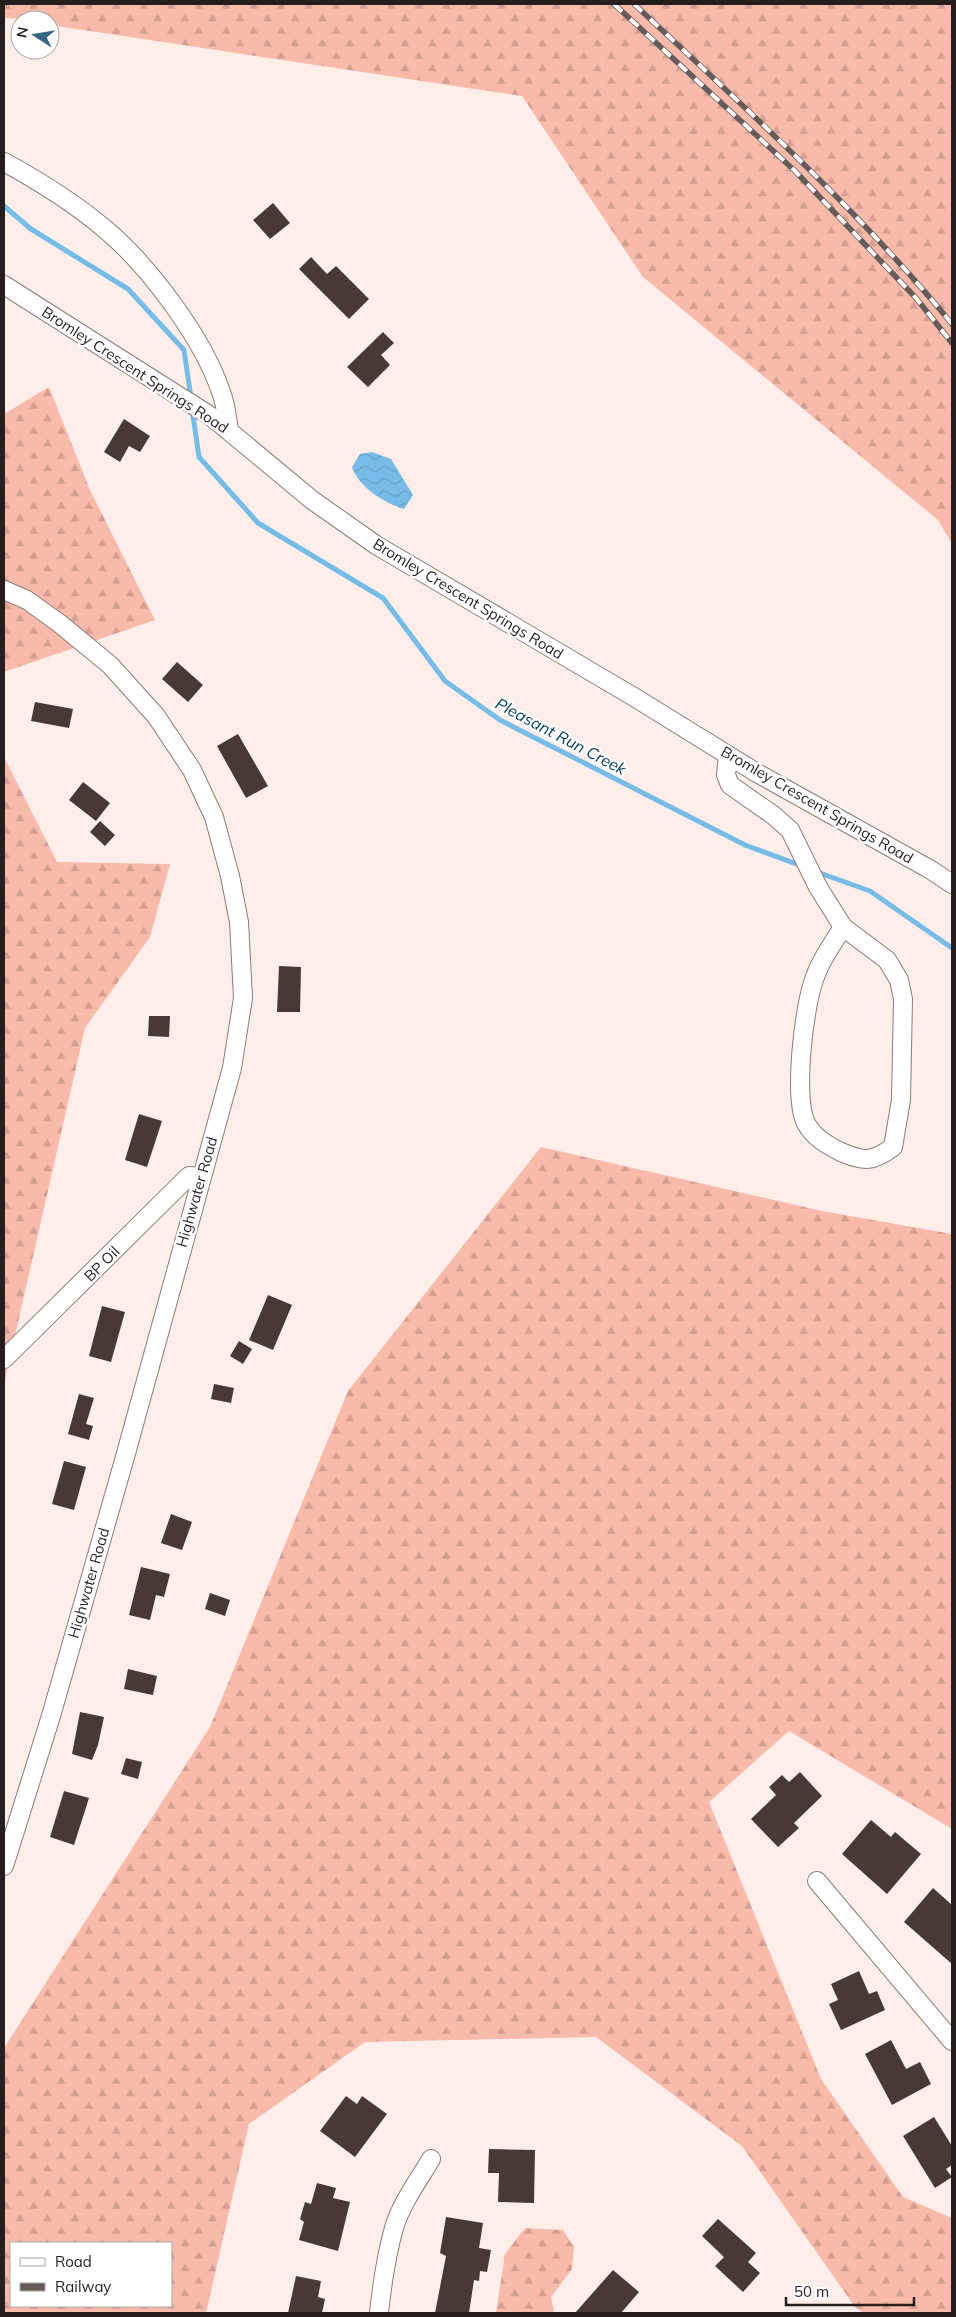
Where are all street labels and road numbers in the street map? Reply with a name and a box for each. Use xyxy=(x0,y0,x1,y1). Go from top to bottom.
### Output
street label: Bromley Crescent Springs Road xyxy=(38,302,232,437)
street label: Bromley Crescent Springs Road xyxy=(370,534,567,663)
street label: Bromley Crescent Springs Road xyxy=(718,742,917,867)
street label: Highwater Road xyxy=(172,1134,221,1249)
street label: BP Oil xyxy=(80,1242,123,1285)
street label: Highwater Road xyxy=(64,1525,113,1640)

